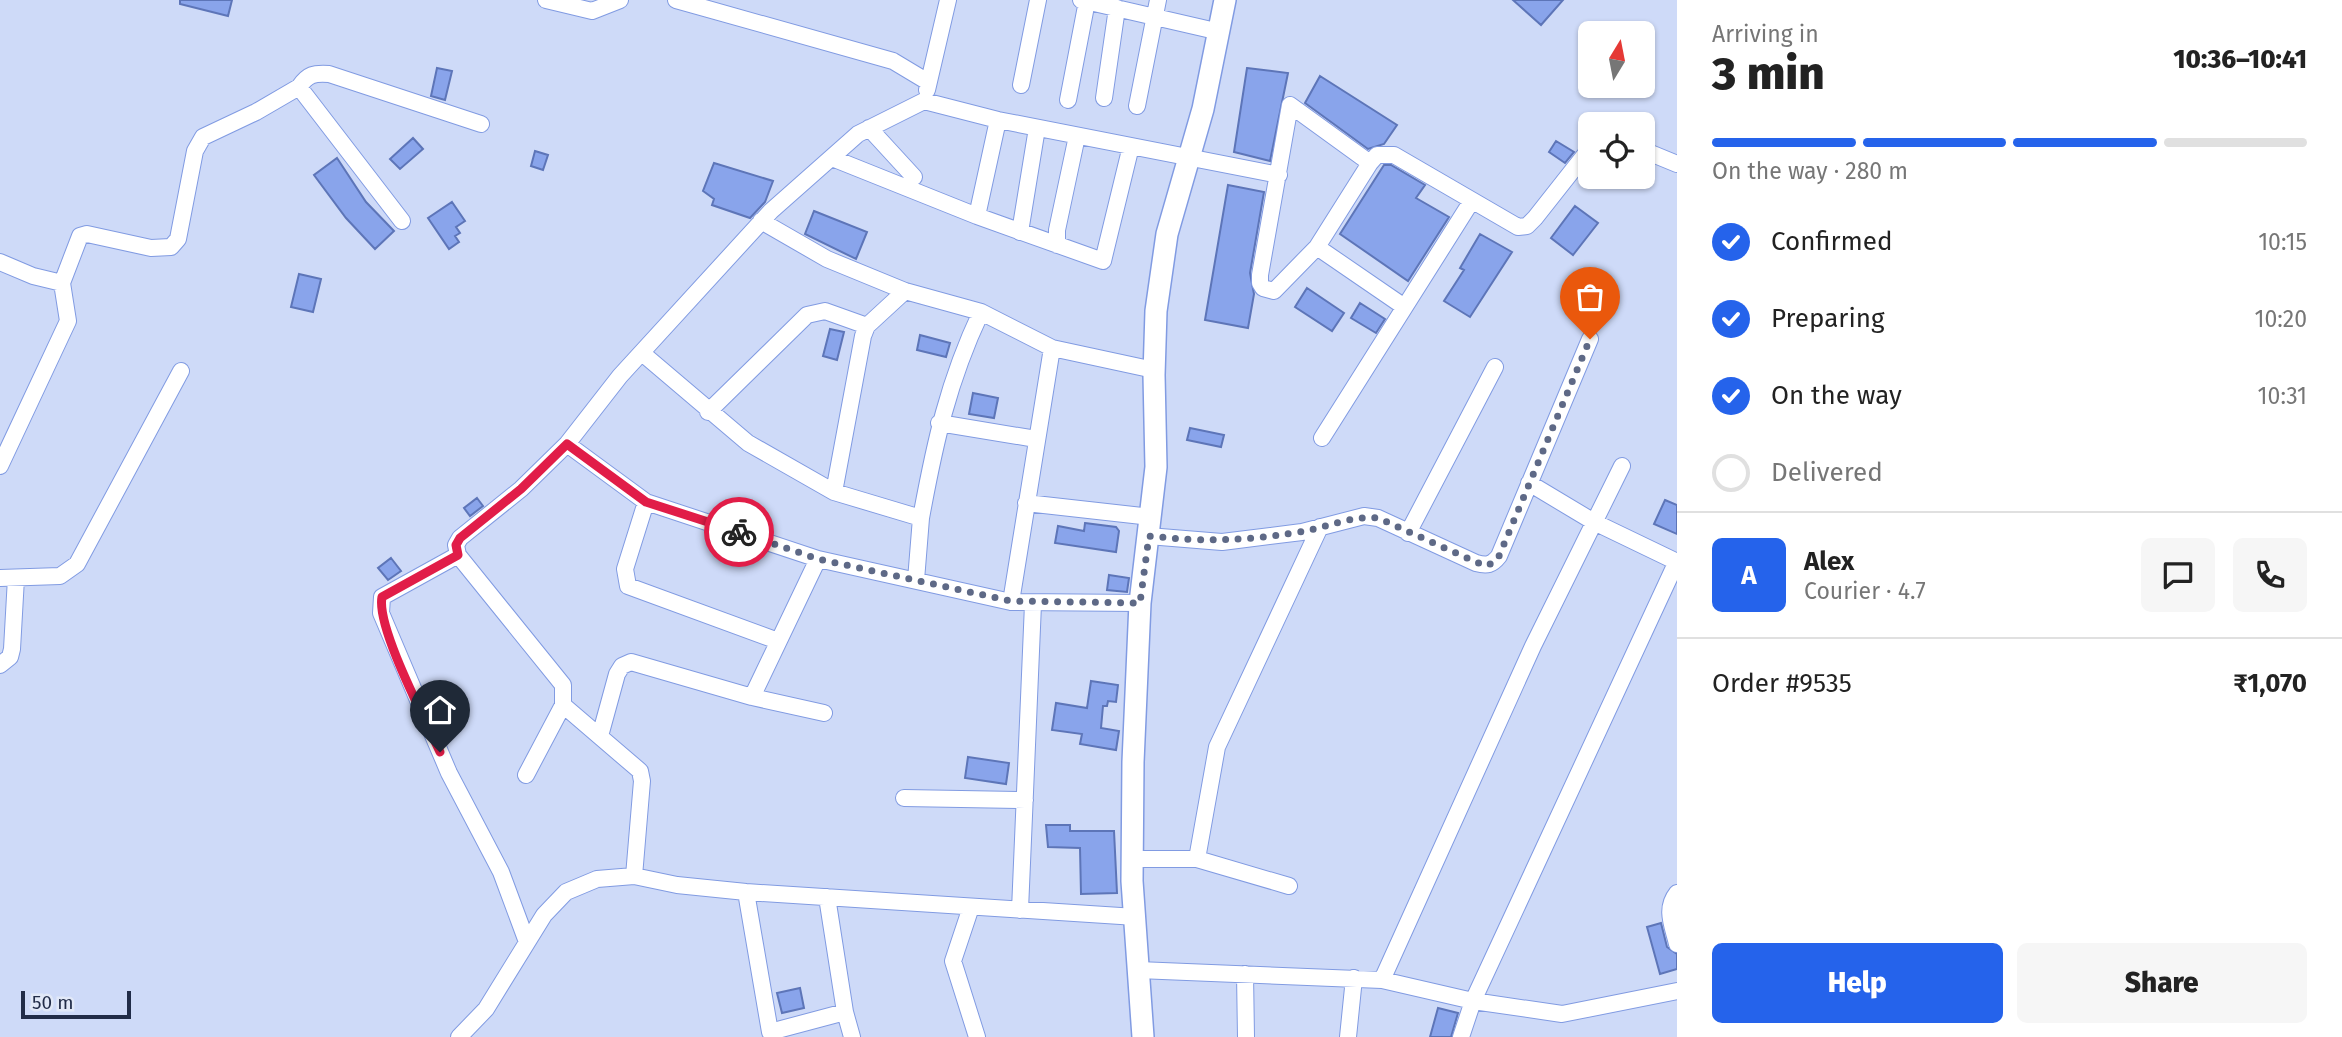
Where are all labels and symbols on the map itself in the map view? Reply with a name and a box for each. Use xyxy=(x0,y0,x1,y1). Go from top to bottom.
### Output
north arrow xyxy=(1578,21,1656,98)
pin xyxy=(1560,267,1620,339)
courier xyxy=(704,497,774,567)
pin xyxy=(410,680,470,752)
scale bar xyxy=(21,988,131,1020)

